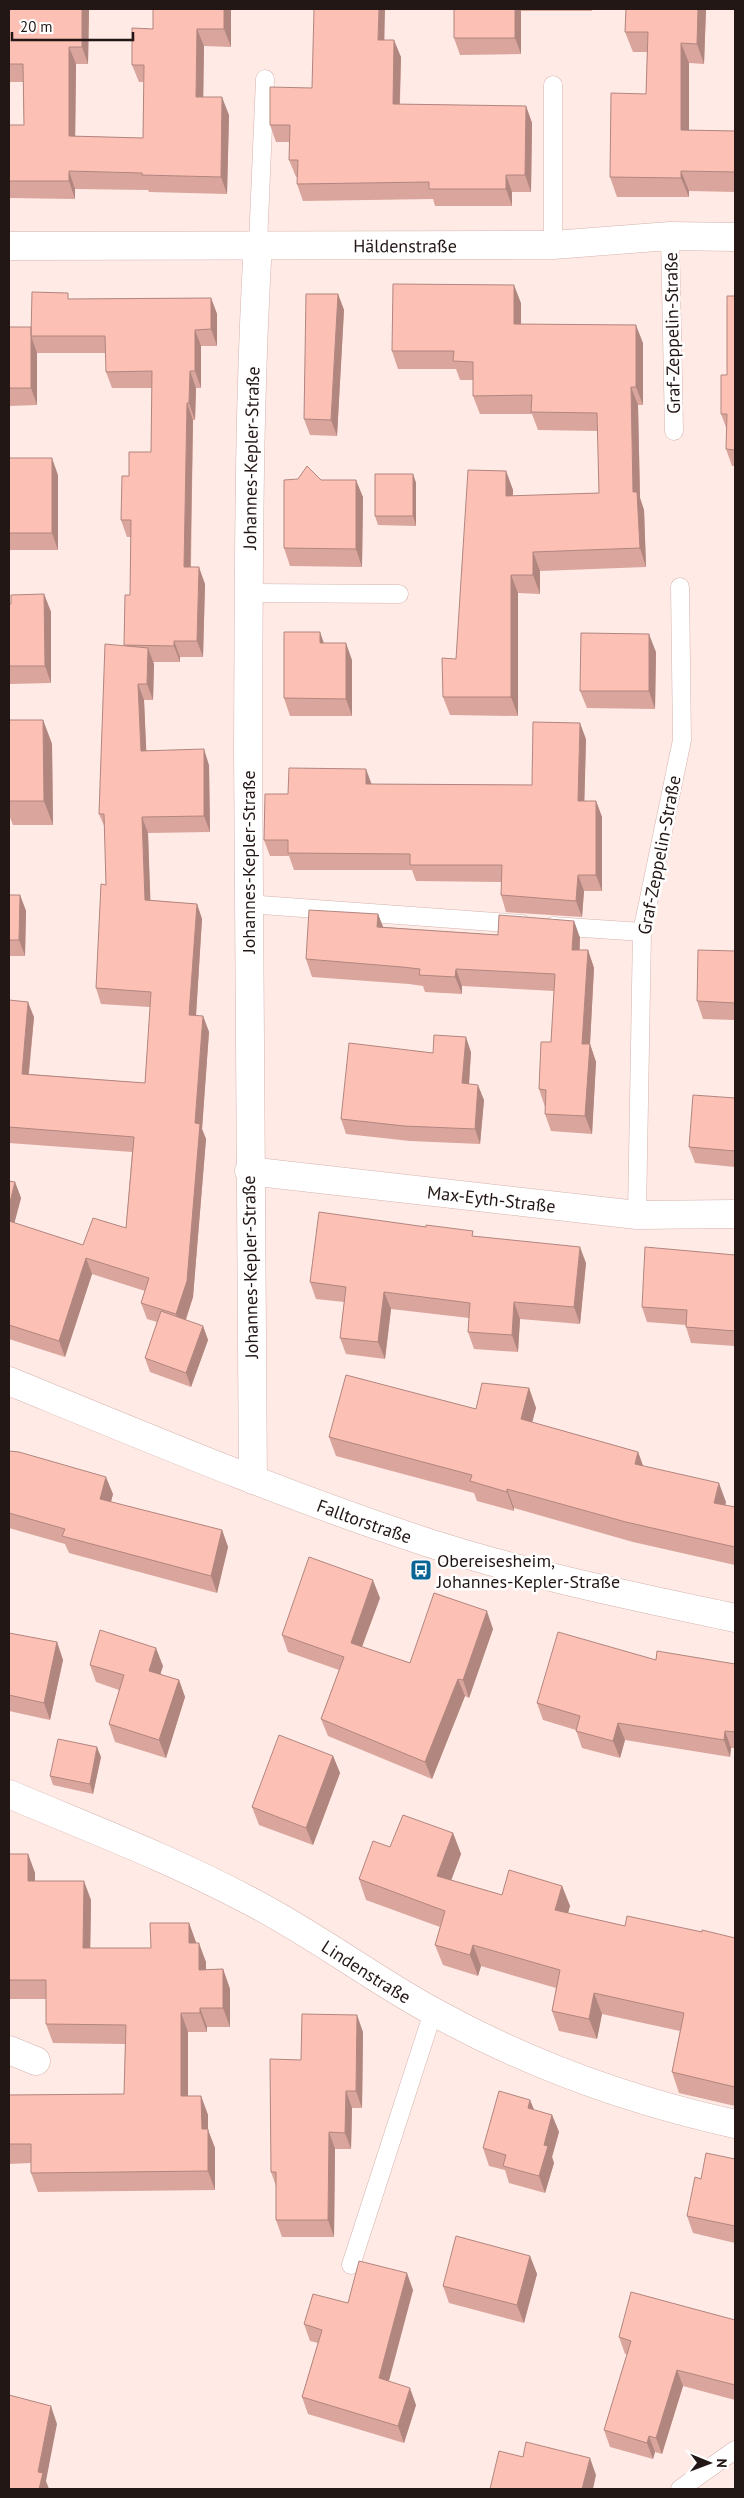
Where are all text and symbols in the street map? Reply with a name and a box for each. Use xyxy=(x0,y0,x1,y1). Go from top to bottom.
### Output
scale bar xyxy=(12,10,134,42)
text: 20 m xyxy=(20,17,53,36)
street label: Häldenstraße xyxy=(353,234,457,257)
street label: Graf-Zeppelin-Straße xyxy=(659,252,685,414)
street label: Johannes-Kepler-Straße xyxy=(238,366,264,551)
street label: Johannes-Kepler-Straße xyxy=(237,770,260,955)
street label: Graf-Zeppelin-Straße xyxy=(632,773,686,937)
street label: Johannes-Kepler-Straße xyxy=(237,1175,263,1360)
street label: Max-Eyth-Straße xyxy=(426,1180,557,1217)
street label: Falltorstraße xyxy=(314,1493,415,1548)
place label: Obereisesheim, Johannes-Kepler-Straße xyxy=(436,1549,620,1593)
bus stop icon: Obereisesheim, Johannes-Kepler-Straße xyxy=(409,1558,433,1582)
street label: Lindenstraße xyxy=(318,1934,415,2008)
north arrow xyxy=(684,2438,734,2488)
text: N xyxy=(713,2458,731,2468)

